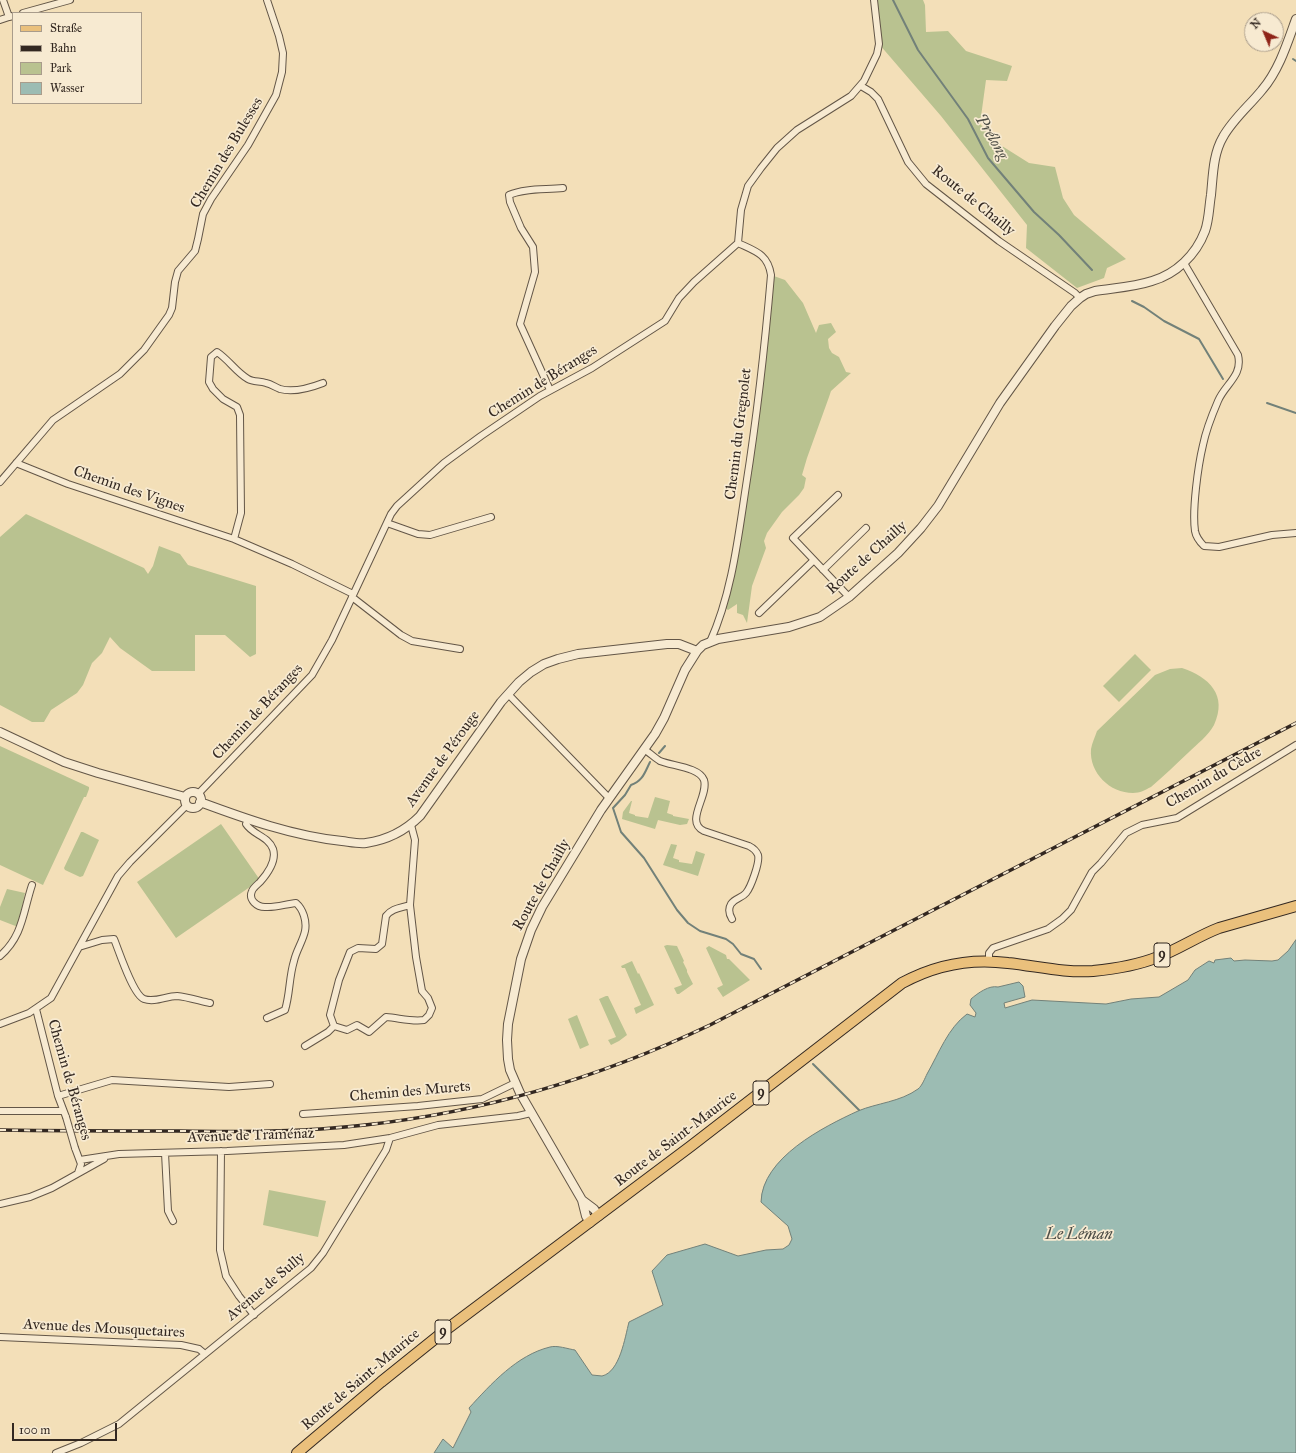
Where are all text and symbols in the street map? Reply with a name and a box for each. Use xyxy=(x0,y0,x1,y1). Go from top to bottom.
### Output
legend xyxy=(12,12,142,104)
north arrow xyxy=(1244,12,1284,52)
text: N xyxy=(1248,16,1264,32)
text: Straße xyxy=(50,21,82,35)
text: Bahn xyxy=(50,41,76,55)
text: Park xyxy=(50,61,72,75)
text: Wasser xyxy=(50,81,84,95)
street label: Chemin des Bulesses xyxy=(187,94,267,212)
water label: Prélong xyxy=(970,111,1012,163)
street label: Route de Chailly xyxy=(928,162,1018,240)
street label: Chemin de Béranges xyxy=(485,341,601,423)
street label: Chemin du Gregnolet xyxy=(722,367,756,501)
street label: Chemin des Vignes xyxy=(71,462,187,518)
street label: Route de Chailly xyxy=(823,517,911,599)
street label: Chemin de Béranges xyxy=(209,660,307,764)
street label: Avenue de Pérouge xyxy=(402,708,484,810)
street label: Chemin du Cèdre xyxy=(1163,743,1265,813)
street label: Route de Chailly xyxy=(509,836,575,934)
road number: 9 xyxy=(1154,943,1170,967)
street label: Chemin de Béranges xyxy=(43,1018,95,1142)
street label: Chemin des Murets xyxy=(349,1078,471,1106)
road number: 9 xyxy=(753,1081,769,1105)
street label: Route de Saint-Maurice xyxy=(611,1087,741,1191)
street label: Avenue de Traménaz xyxy=(187,1125,315,1147)
water label: Le Léman xyxy=(1045,1225,1113,1245)
street label: Avenue de Sully xyxy=(223,1249,309,1325)
street label: Avenue des Mousquetaires xyxy=(23,1316,185,1342)
road number: 9 xyxy=(435,1320,451,1344)
street label: Route de Saint-Maurice xyxy=(298,1325,424,1435)
scale bar xyxy=(14,1415,119,1441)
text: 100 m xyxy=(19,1423,50,1437)

